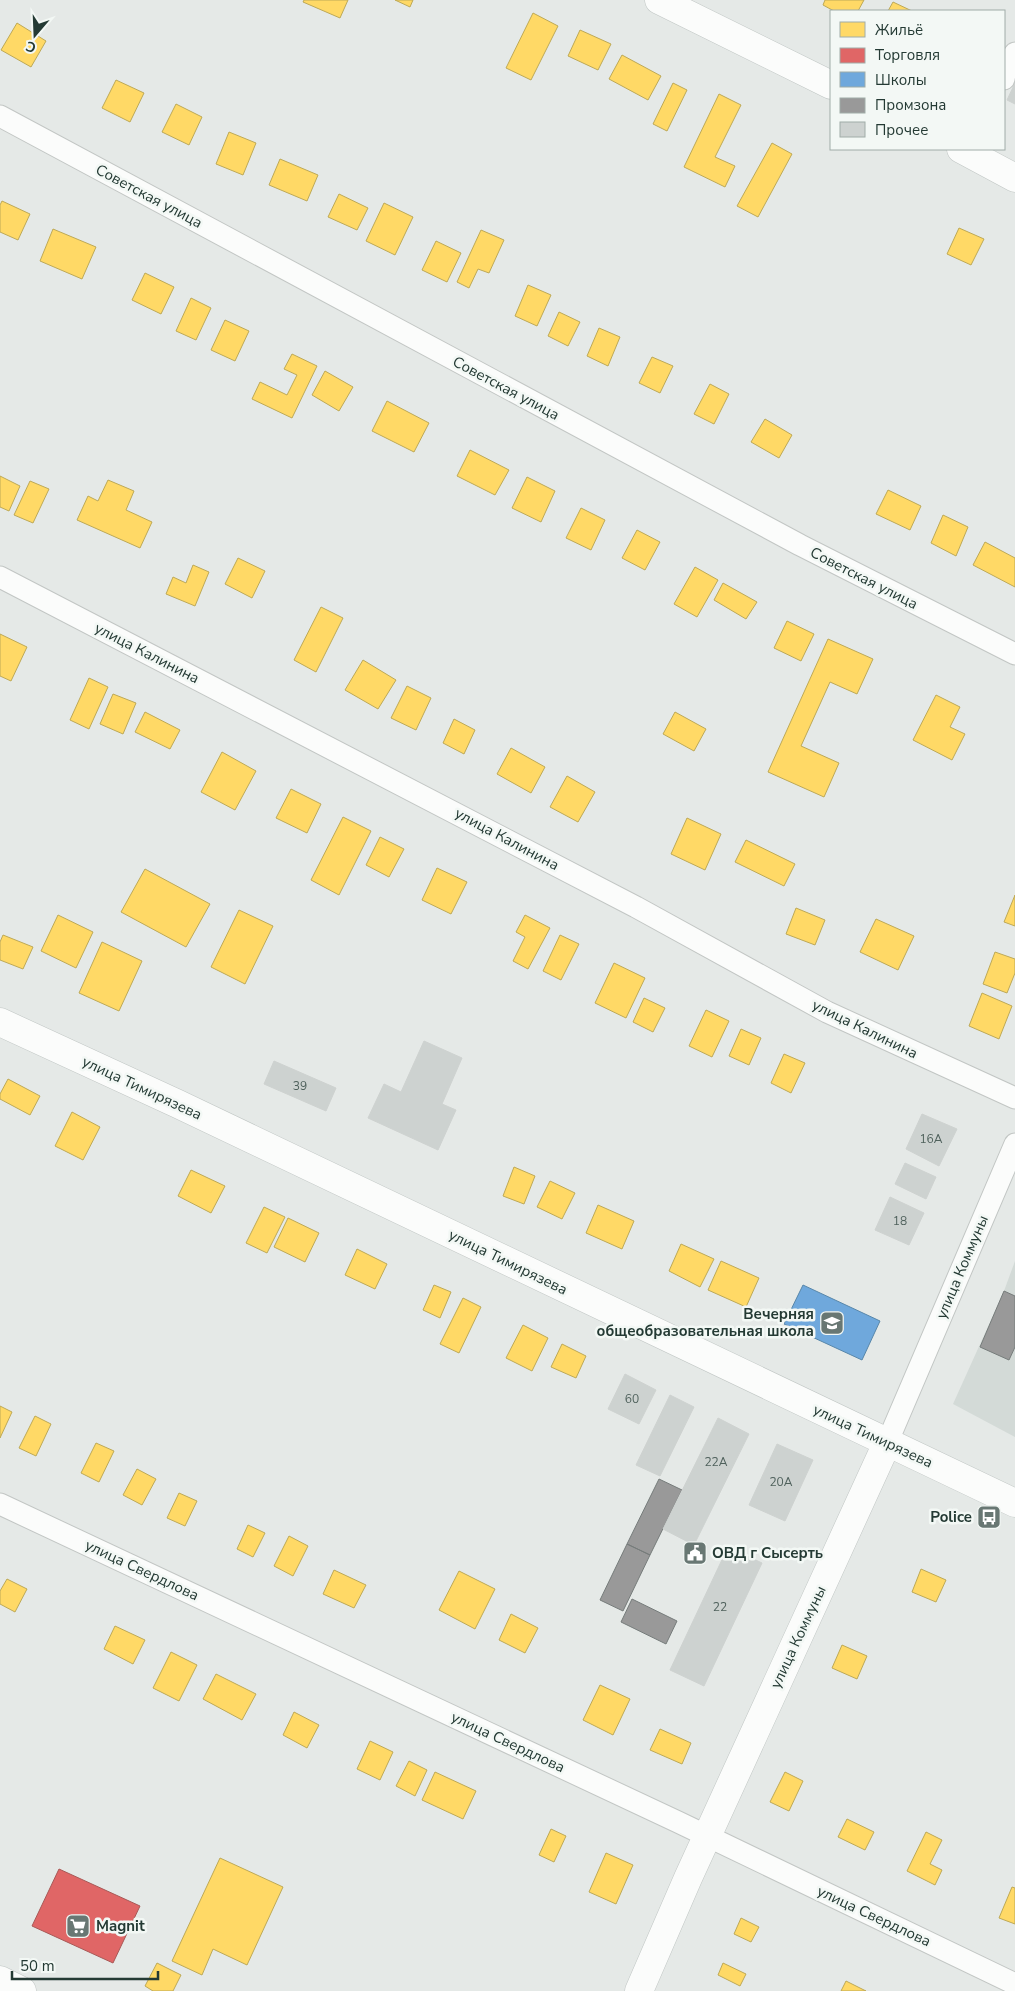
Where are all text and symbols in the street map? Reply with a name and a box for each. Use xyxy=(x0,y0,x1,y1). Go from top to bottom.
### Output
north arrow xyxy=(10,10,60,60)
legend xyxy=(830,10,1005,150)
text: Жильё xyxy=(875,20,923,40)
text: С xyxy=(23,36,39,57)
text: Торговля xyxy=(875,45,940,65)
text: Школы xyxy=(875,70,927,90)
text: Промзона xyxy=(875,95,946,115)
text: Прочее xyxy=(875,120,928,140)
street label: Советская улица xyxy=(92,159,206,233)
street label: Советская улица xyxy=(449,351,563,425)
street label: Советская улица xyxy=(807,542,921,614)
street label: улица Калинина xyxy=(91,618,203,688)
street label: улица Калинина xyxy=(451,803,563,875)
street label: улица Калинина xyxy=(809,995,921,1063)
street label: улица Тимирязева xyxy=(79,1051,205,1125)
house number: 39 xyxy=(293,1078,307,1094)
house number: 16А xyxy=(919,1131,943,1147)
street label: улица Коммуны xyxy=(931,1212,993,1322)
house number: 18 xyxy=(893,1213,907,1229)
street label: улица Тимирязева xyxy=(445,1225,571,1299)
place label: Вечерняя общеобразовательная школа xyxy=(597,1304,814,1341)
school or university icon: Вечерняя общеобразовательная школа xyxy=(819,1310,845,1336)
house number: 60 xyxy=(625,1391,639,1407)
street label: улица Тимирязева xyxy=(810,1399,936,1473)
house number: 22А xyxy=(704,1454,728,1470)
house number: 20А xyxy=(769,1474,793,1490)
bus stop icon: Police xyxy=(976,1504,1002,1530)
place label: Police xyxy=(930,1507,972,1527)
street label: улица Свердлова xyxy=(82,1535,202,1605)
public building icon: ОВД г Сысерть xyxy=(682,1540,708,1566)
place label: ОВД г Сысерть xyxy=(712,1543,823,1563)
street label: улица Коммуны xyxy=(765,1582,831,1692)
house number: 22 xyxy=(713,1599,727,1615)
street label: улица Свердлова xyxy=(448,1707,568,1777)
street label: улица Свердлова xyxy=(814,1881,934,1951)
supermarket icon: Magnit xyxy=(65,1913,91,1939)
place label: Magnit xyxy=(96,1916,145,1936)
scale bar xyxy=(12,1948,159,1980)
text: 50 m xyxy=(20,1956,55,1976)

